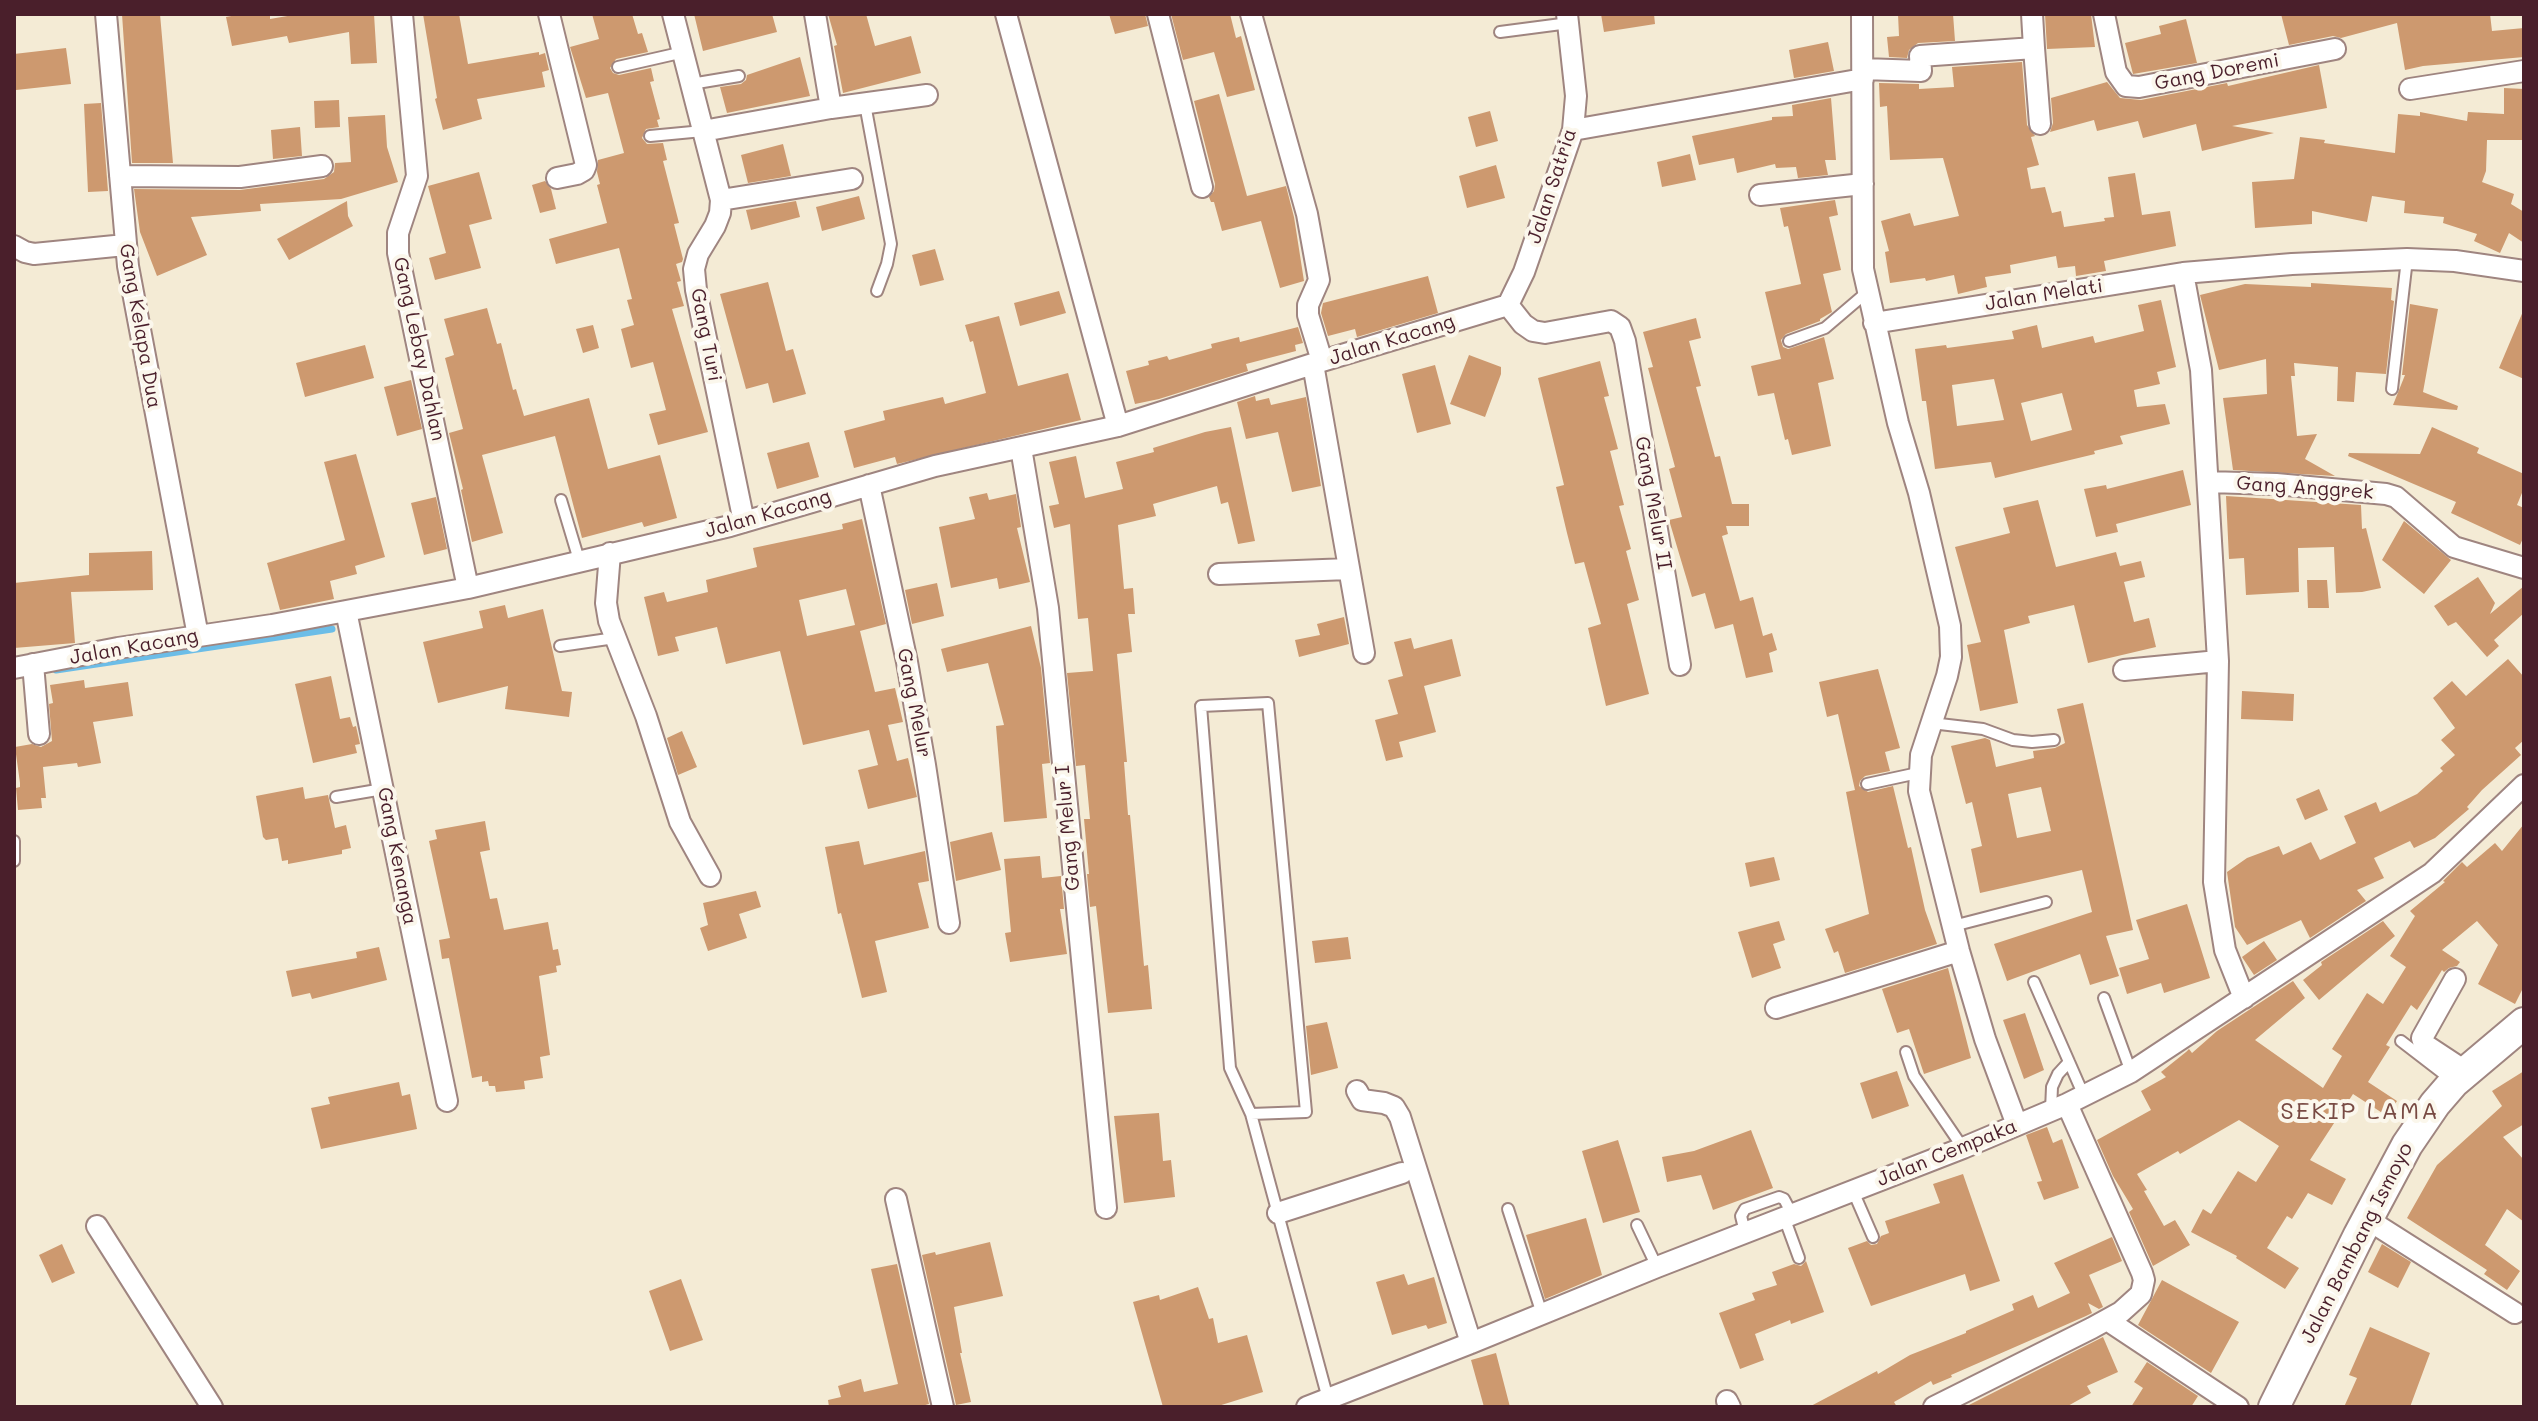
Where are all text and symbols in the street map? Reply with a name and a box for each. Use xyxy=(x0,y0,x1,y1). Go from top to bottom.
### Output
street label: Gang Doremi xyxy=(2153,48,2281,96)
street label: Jalan Satria xyxy=(1522,125,1582,247)
street label: Gang Kelapa Dua xyxy=(114,242,166,410)
street label: Gang Lebay Dahlan xyxy=(388,255,450,443)
street label: Jalan Melati xyxy=(1983,274,2105,316)
street label: Gang Turi xyxy=(685,286,727,384)
street label: Jalan Kacang xyxy=(1326,310,1458,370)
street label: Gang Melur II xyxy=(1629,435,1677,571)
street label: Gang Anggrek xyxy=(2236,471,2374,505)
street label: Jalan Kacang xyxy=(702,485,834,543)
street label: Jalan Kacang xyxy=(68,624,200,670)
street label: Gang Melur xyxy=(892,646,936,760)
street label: Gang Melur I xyxy=(1051,764,1085,892)
street label: Gang Kenanga xyxy=(372,785,422,927)
district label: SEKIP LAMA xyxy=(2280,1098,2440,1126)
street label: Jalan Cempaka xyxy=(1873,1114,2021,1192)
street label: Jalan Bambang Ismoyo xyxy=(2296,1139,2418,1347)

